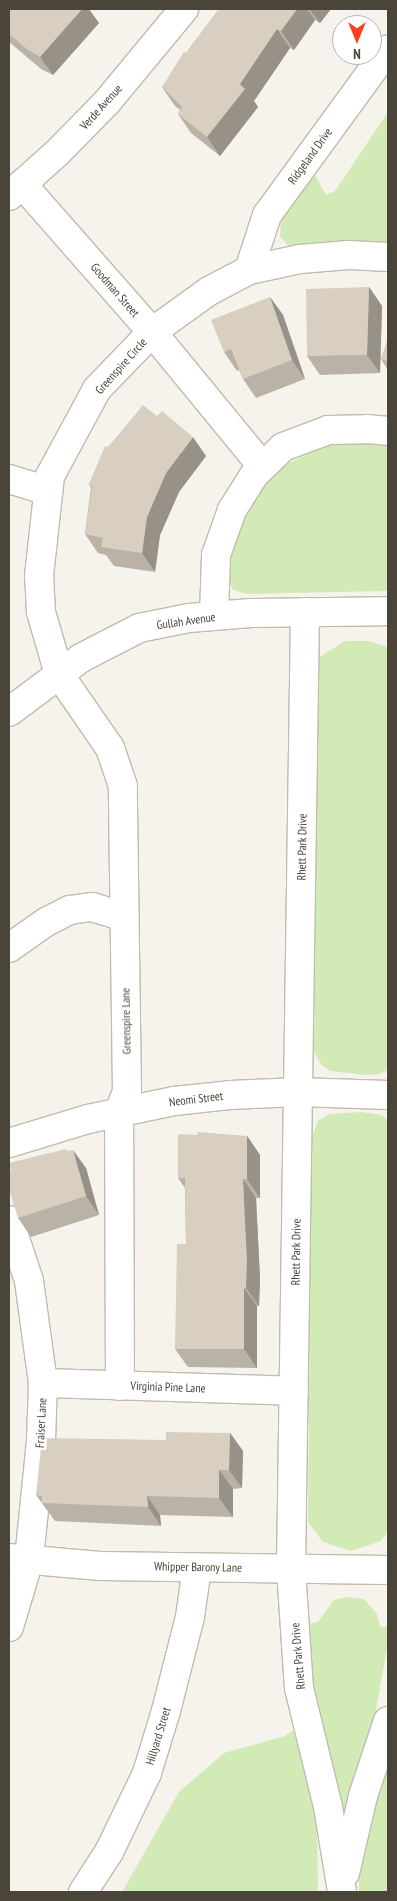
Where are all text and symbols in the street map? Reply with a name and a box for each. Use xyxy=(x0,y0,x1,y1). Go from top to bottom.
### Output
north arrow xyxy=(332,15,382,65)
text: N xyxy=(353,45,361,63)
street label: Verde Avenue xyxy=(77,81,125,133)
street label: Ridgeland Drive xyxy=(285,125,335,187)
street label: Goodman Street xyxy=(88,260,142,320)
street label: Greenspire Circle xyxy=(92,335,150,397)
street label: Gullah Avenue xyxy=(155,610,217,632)
street label: Rhett Park Drive xyxy=(294,813,310,881)
street label: Greenspire Lane xyxy=(118,987,134,1055)
street label: Neomi Street xyxy=(168,1089,224,1109)
street label: Rhett Park Drive xyxy=(288,1218,304,1286)
street label: Virginia Pine Lane xyxy=(130,1378,206,1396)
street label: Fraiser Lane xyxy=(32,1397,50,1449)
street label: Whipper Barony Lane xyxy=(154,1559,242,1575)
street label: Rhett Park Drive xyxy=(288,1622,308,1690)
street label: Hillyard Street xyxy=(142,1705,174,1767)

